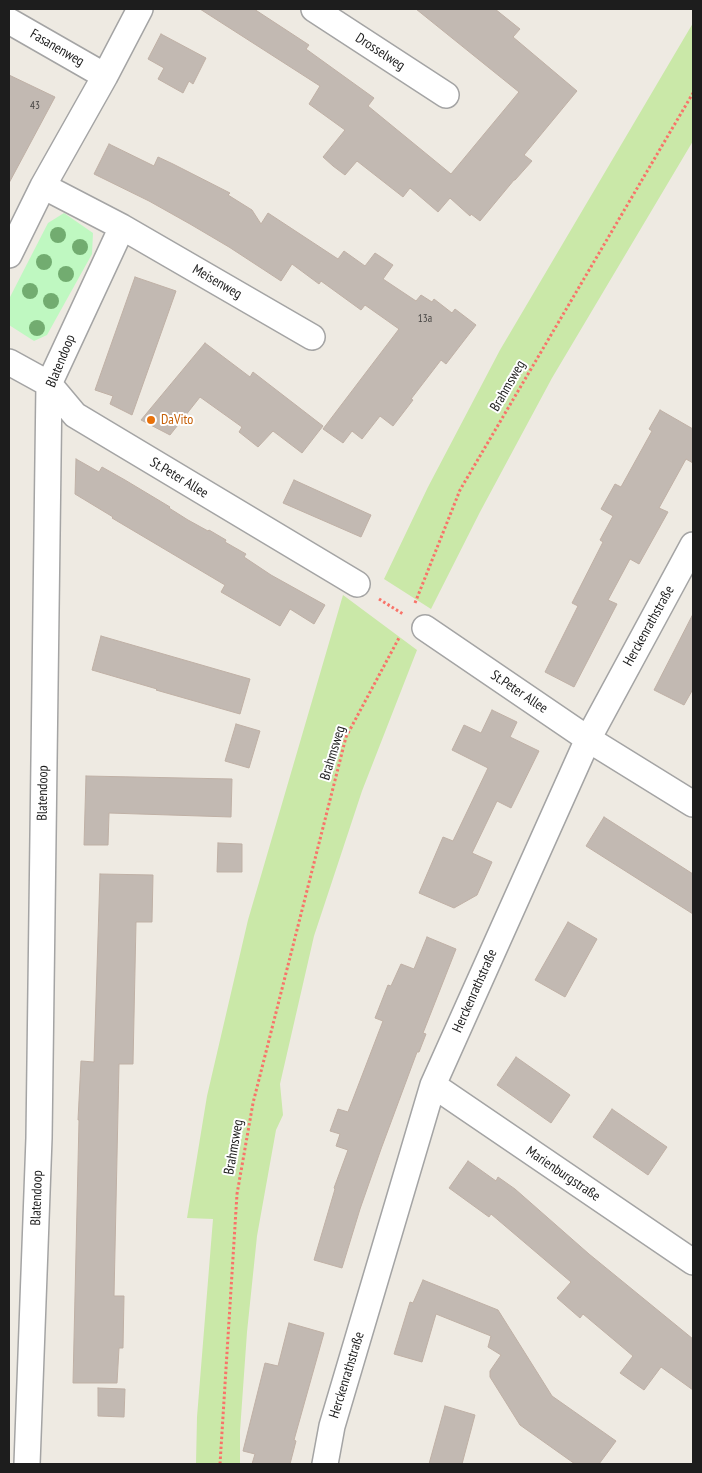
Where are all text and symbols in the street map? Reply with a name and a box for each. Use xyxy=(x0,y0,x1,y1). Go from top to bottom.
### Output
street label: Fasanenweg xyxy=(27,26,87,70)
street label: Drosselweg xyxy=(352,30,408,74)
house number: 43 xyxy=(30,99,40,113)
street label: Meisenweg xyxy=(189,261,245,303)
house number: 13a xyxy=(418,312,432,326)
street label: Blatendoop xyxy=(43,332,79,390)
street label: Brahmsweg xyxy=(487,358,529,414)
place label: DaVito xyxy=(161,412,193,428)
marker: DaVito xyxy=(145,414,157,426)
street label: St.Peter Allee xyxy=(147,454,211,502)
street label: Herckenrathstraße xyxy=(620,583,678,669)
street label: St.Peter Allee xyxy=(487,667,551,717)
street label: Brahmsweg xyxy=(317,724,349,782)
street label: Blatendoop xyxy=(34,765,52,821)
street label: Herckenrathstraße xyxy=(449,947,501,1035)
street label: Brahmsweg xyxy=(221,1118,247,1176)
street label: Marienburgstraße xyxy=(523,1143,603,1205)
street label: Blatendoop xyxy=(28,1170,46,1226)
street label: Herckenrathstraße xyxy=(326,1330,368,1420)

